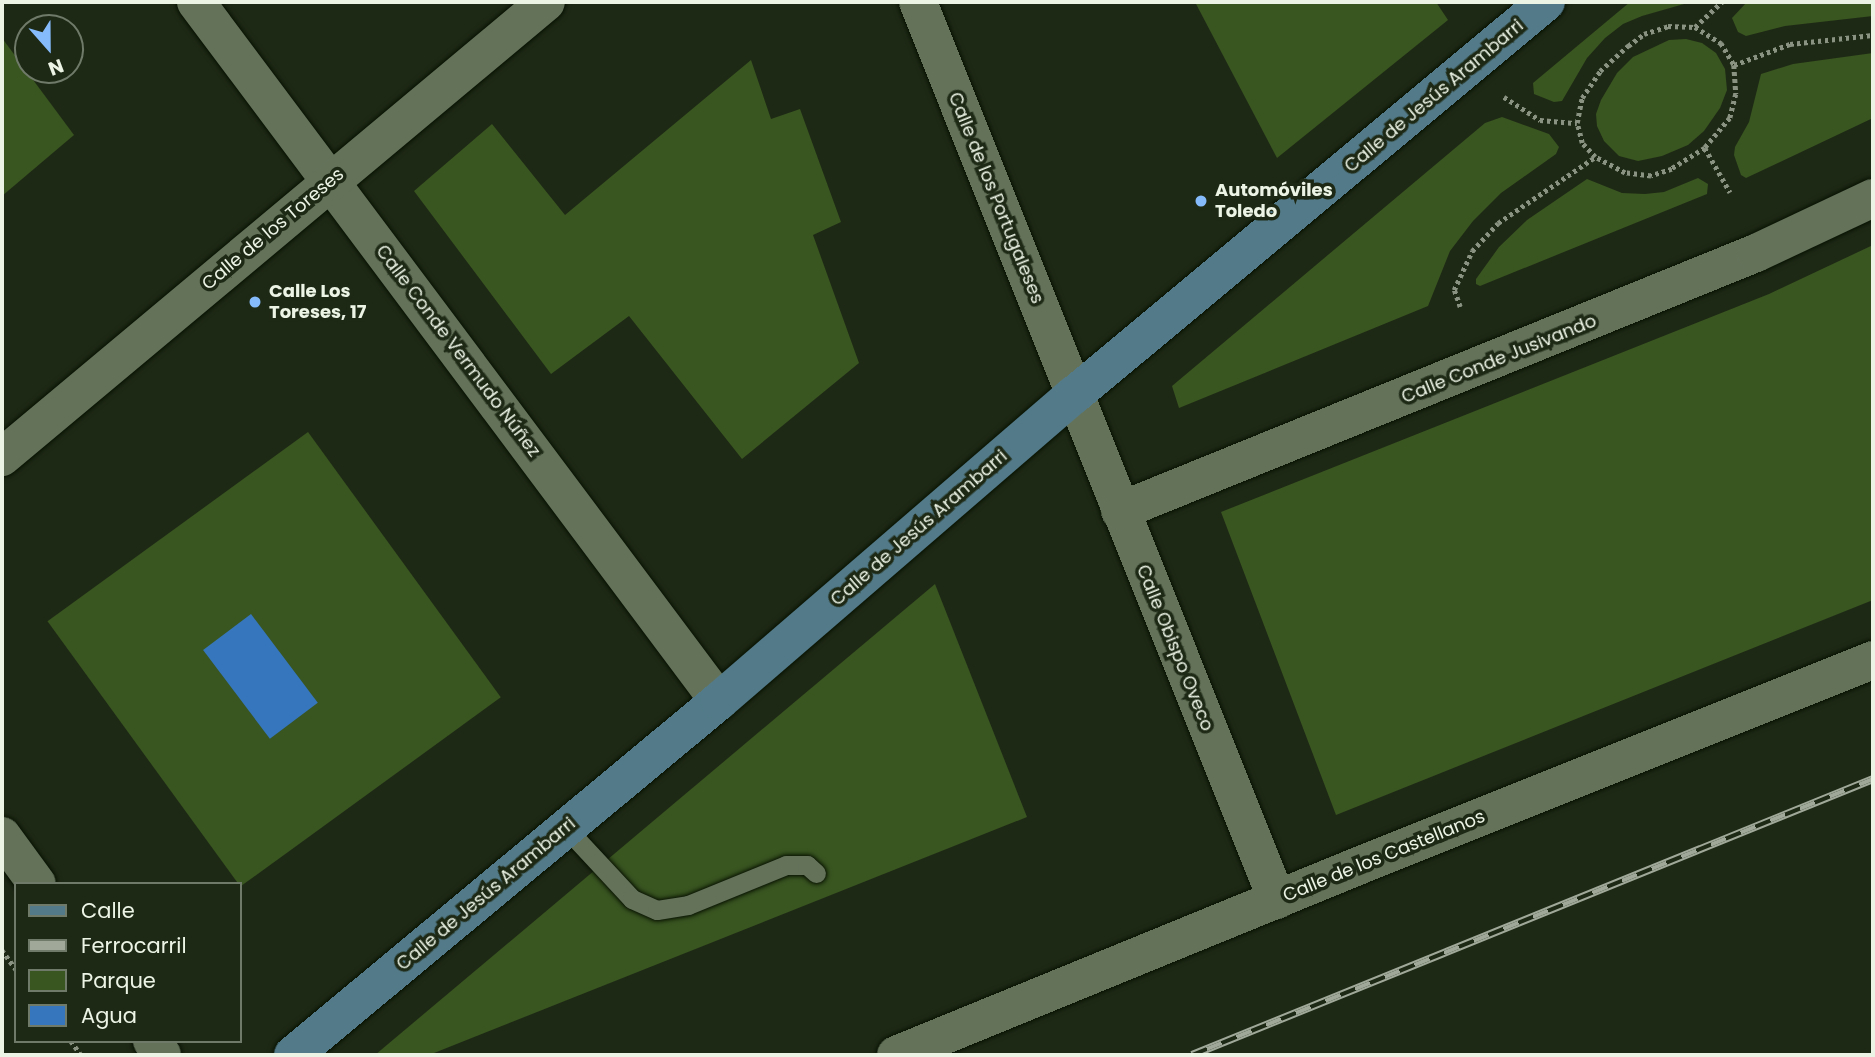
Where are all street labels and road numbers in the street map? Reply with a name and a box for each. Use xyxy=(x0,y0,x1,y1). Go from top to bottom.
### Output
street label: Calle de Jesús Arambarri xyxy=(1340,15,1528,177)
street label: Calle de los Portugaleses xyxy=(944,89,1048,307)
street label: Calle de los Toreses xyxy=(198,163,348,295)
street label: Calle Conde Vermudo Núñez xyxy=(371,241,545,461)
street label: Calle Conde Jusivando xyxy=(1398,310,1600,408)
street label: Calle de Jesús Arambarri xyxy=(826,446,1012,610)
street label: Calle Obispo Oveco xyxy=(1132,562,1218,734)
street label: Calle de los Castellanos xyxy=(1280,806,1488,906)
street label: Calle de Jesús Arambarri xyxy=(392,813,580,975)

